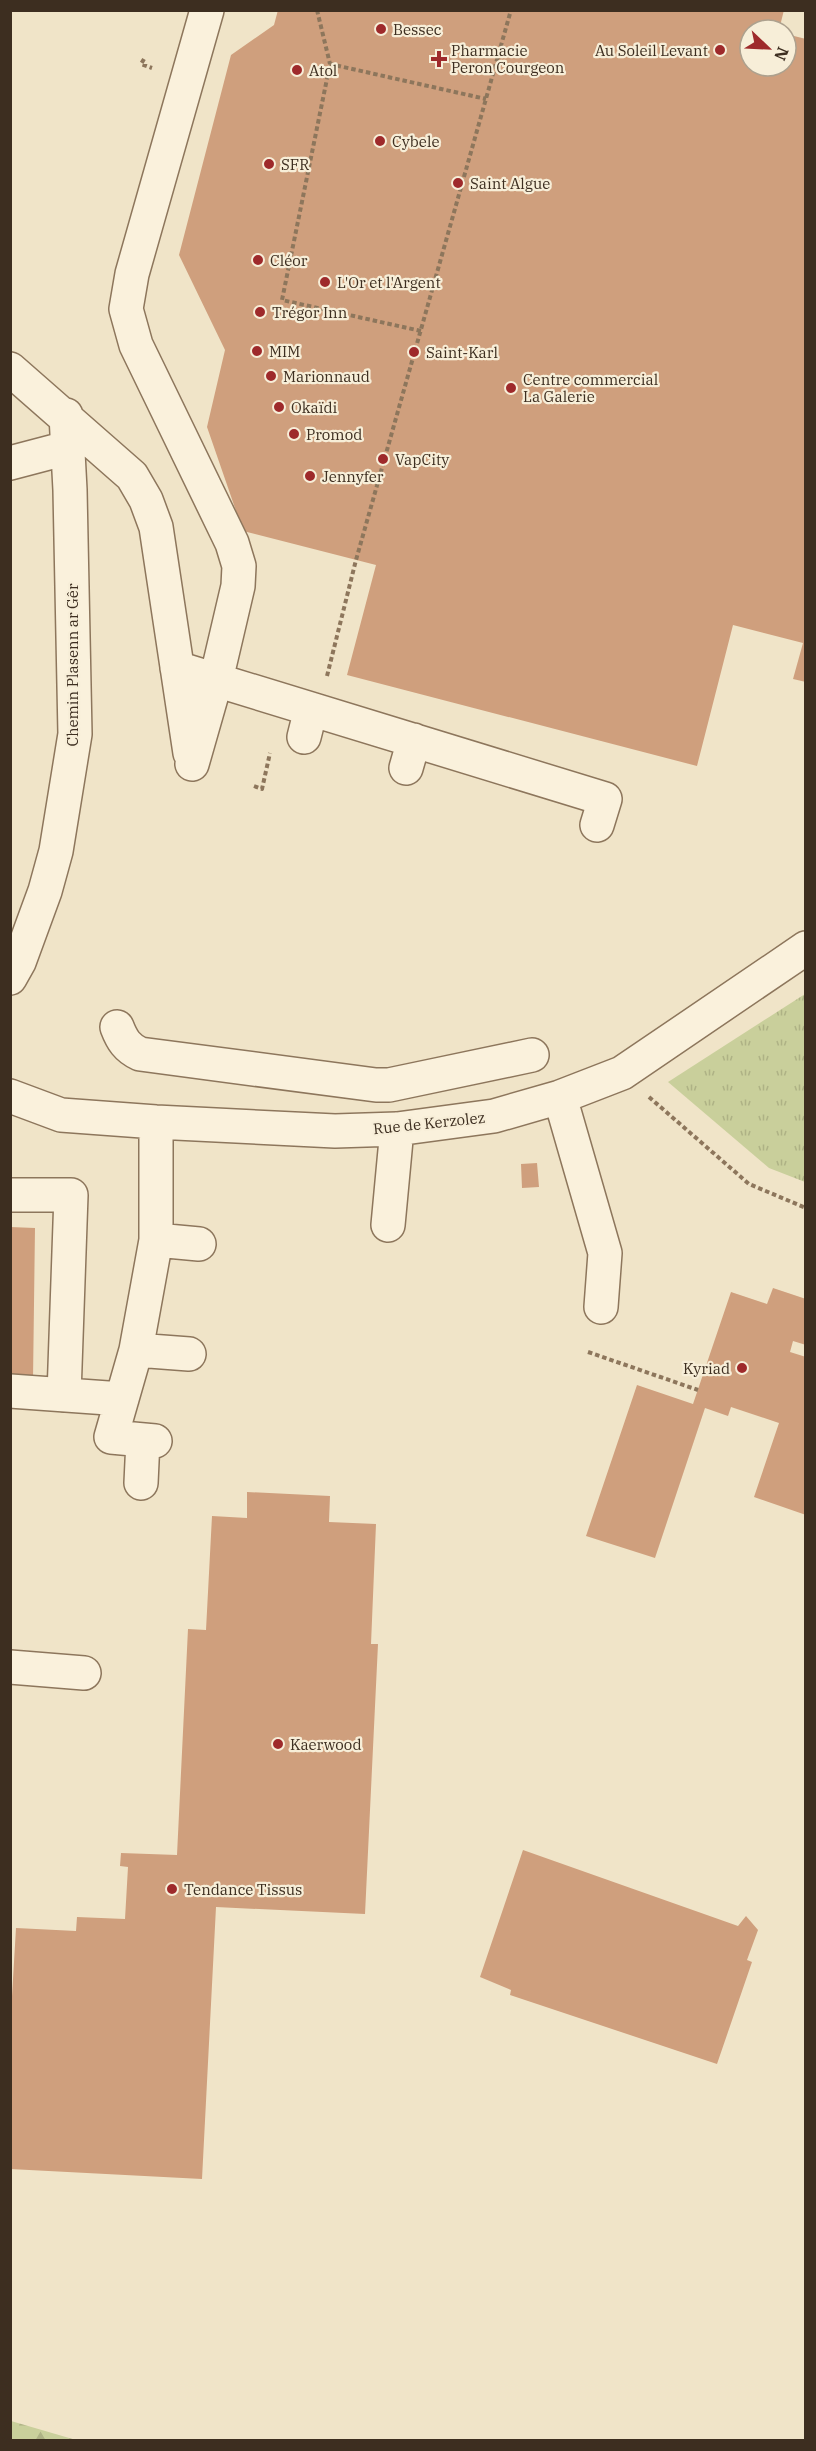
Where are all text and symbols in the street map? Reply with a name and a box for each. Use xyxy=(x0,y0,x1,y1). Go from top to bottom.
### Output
north arrow xyxy=(738,18,798,78)
place label: Bessec xyxy=(393,20,442,39)
marker: Bessec xyxy=(374,22,388,36)
place label: Pharmacie Peron Courgeon xyxy=(451,41,565,77)
place label: Au Soleil Levant xyxy=(595,41,708,60)
marker: Au Soleil Levant xyxy=(713,43,727,57)
text: N xyxy=(770,44,793,64)
marker: Pharmacie Peron Courgeon xyxy=(432,52,446,66)
place label: Atol xyxy=(309,61,337,80)
marker: Atol xyxy=(290,63,304,77)
place label: Cybele xyxy=(392,132,439,151)
marker: Cybele xyxy=(373,134,387,148)
place label: SFR xyxy=(281,155,309,174)
marker: SFR xyxy=(262,157,276,171)
place label: Saint Algue xyxy=(470,174,550,193)
marker: Saint Algue xyxy=(451,176,465,190)
place label: Cléor xyxy=(270,251,308,270)
marker: Cléor xyxy=(251,253,265,267)
place label: L'Or et l'Argent xyxy=(337,273,441,292)
marker: L'Or et l'Argent xyxy=(318,275,332,289)
place label: Trégor Inn xyxy=(272,303,348,322)
marker: Trégor Inn xyxy=(253,305,267,319)
place label: MIM xyxy=(269,342,300,361)
place label: Saint-Karl xyxy=(426,343,498,362)
marker: MIM xyxy=(250,344,264,358)
marker: Saint-Karl xyxy=(407,345,421,359)
place label: Marionnaud xyxy=(283,367,370,386)
marker: Marionnaud xyxy=(264,369,278,383)
place label: Centre commercial La Galerie xyxy=(523,370,658,406)
marker: Centre commercial La Galerie xyxy=(504,381,518,395)
place label: Okaïdi xyxy=(291,398,338,417)
marker: Okaïdi xyxy=(272,400,286,414)
place label: Promod xyxy=(306,425,362,444)
marker: Promod xyxy=(287,427,301,441)
place label: VapCity xyxy=(395,450,449,469)
marker: VapCity xyxy=(376,452,390,466)
place label: Jennyfer xyxy=(322,467,384,486)
marker: Jennyfer xyxy=(303,469,317,483)
street label: Chemin Plasenn ar Gêr xyxy=(63,583,82,747)
street label: Rue de Kerzolez xyxy=(372,1108,486,1138)
place label: Kyriad xyxy=(683,1359,730,1378)
marker: Kyriad xyxy=(735,1361,749,1375)
place label: Kaerwood xyxy=(290,1735,362,1754)
marker: Kaerwood xyxy=(271,1737,285,1751)
place label: Tendance Tissus xyxy=(184,1880,302,1899)
marker: Tendance Tissus xyxy=(165,1882,179,1896)

